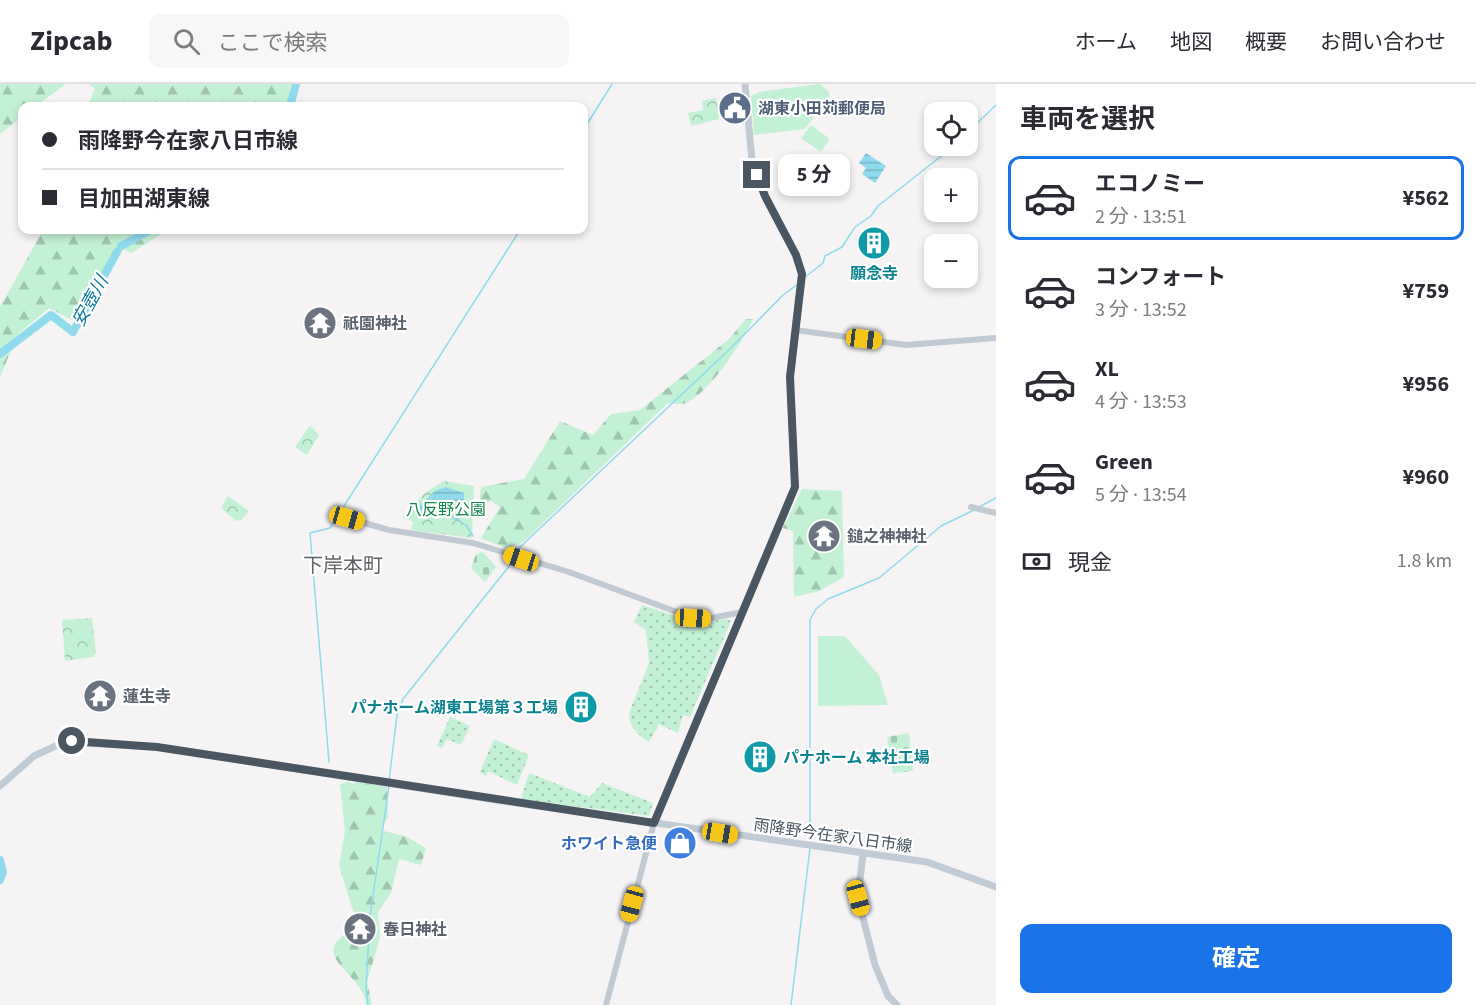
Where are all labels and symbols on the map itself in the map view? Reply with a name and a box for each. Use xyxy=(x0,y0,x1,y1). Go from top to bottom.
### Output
public building icon: 湖東小田苅郵便局 xyxy=(717,90,753,126)
place label: 湖東小田苅郵便局 xyxy=(758,98,886,120)
callout: 5 分 xyxy=(778,154,850,196)
route end xyxy=(743,161,770,188)
building icon: 願念寺 xyxy=(856,225,892,261)
place label: 願念寺 xyxy=(850,263,898,285)
water label: 安壺川 xyxy=(66,270,115,331)
temple icon: 祇園神社 xyxy=(302,305,338,341)
place label: 祇園神社 xyxy=(343,313,407,335)
car xyxy=(845,328,883,350)
park label: 八反野公園 xyxy=(406,499,486,521)
car xyxy=(327,504,367,532)
temple icon: 鎚之神神社 xyxy=(806,518,842,554)
place label: 鎚之神神社 xyxy=(847,526,927,548)
car xyxy=(501,545,541,573)
district label: 下岸本町 xyxy=(303,552,383,580)
car xyxy=(675,608,711,628)
temple icon: 蓮生寺 xyxy=(82,678,118,714)
place label: 蓮生寺 xyxy=(123,686,171,708)
building icon: パナホーム湖東工場第３工場 xyxy=(563,689,599,725)
place label: パナホーム湖東工場第３工場 xyxy=(350,697,558,719)
route start xyxy=(58,727,85,754)
building icon: パナホーム 本社工場 xyxy=(742,739,778,775)
place label: パナホーム 本社工場 xyxy=(783,747,930,769)
street label: 雨降野今在家八日市線 xyxy=(752,814,914,858)
car xyxy=(701,821,739,845)
shop icon: ホワイト急便 xyxy=(662,825,698,861)
place label: ホワイト急便 xyxy=(561,833,657,855)
car xyxy=(845,878,871,918)
car xyxy=(619,884,645,924)
temple icon: 春日神社 xyxy=(342,911,378,947)
place label: 春日神社 xyxy=(383,919,447,941)

